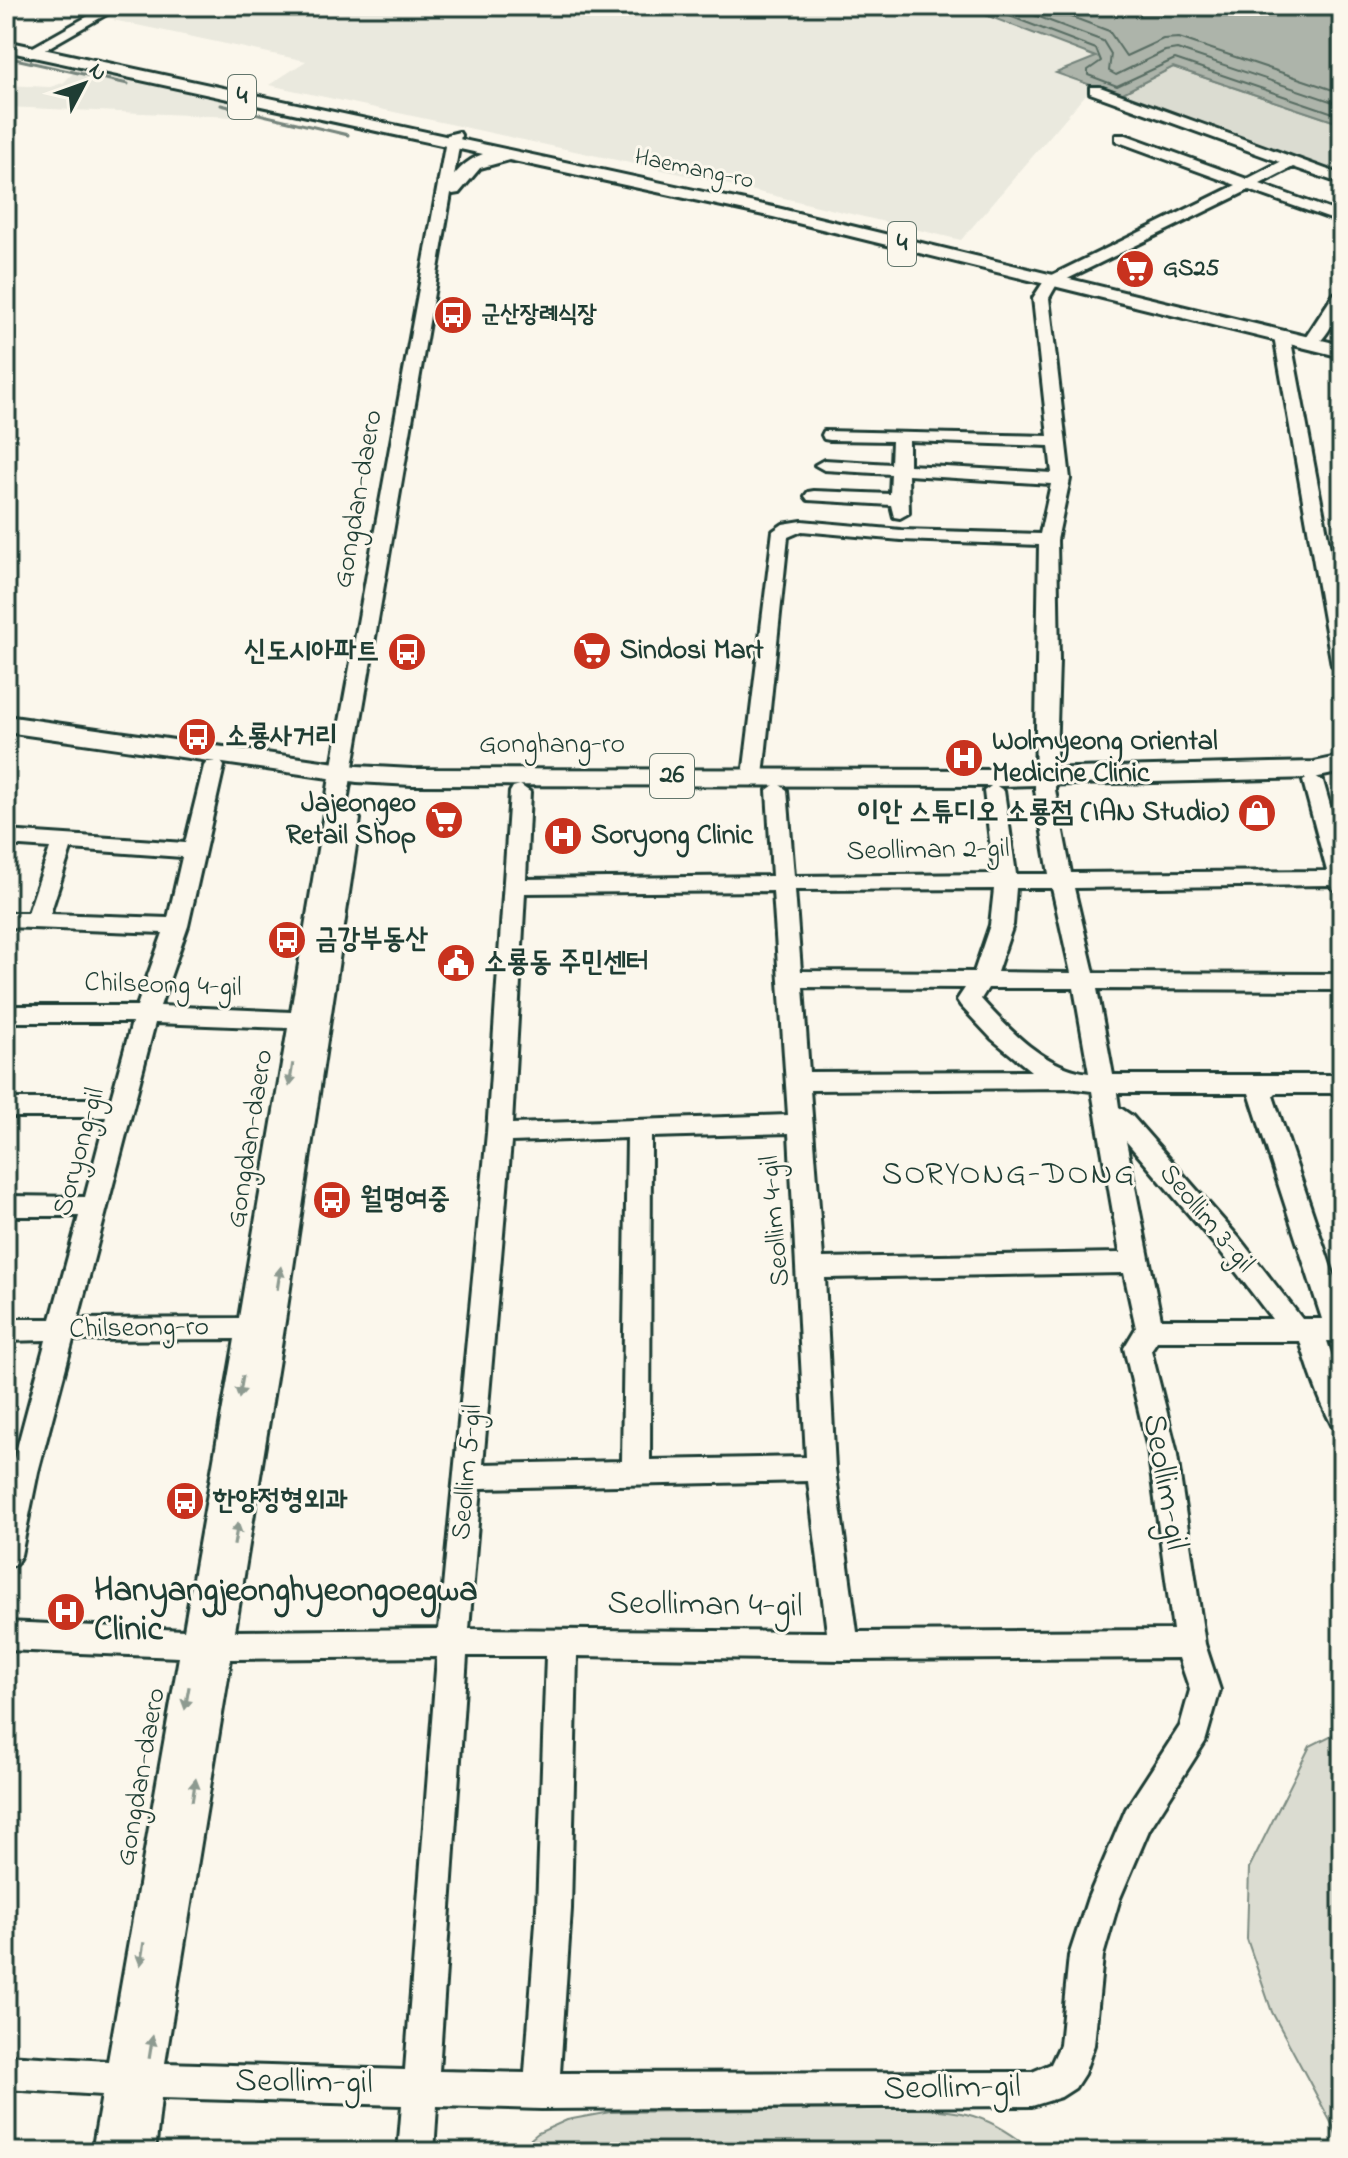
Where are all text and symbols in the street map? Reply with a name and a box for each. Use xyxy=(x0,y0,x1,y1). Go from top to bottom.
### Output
north arrow xyxy=(44,44,124,124)
text: N xyxy=(80,57,114,89)
road number: 4 xyxy=(228,75,256,119)
street label: Haemang-ro xyxy=(631,140,757,200)
road number: 4 xyxy=(888,222,916,266)
supermarket icon: GS25 xyxy=(1114,248,1156,290)
place label: GS25 xyxy=(1163,252,1219,287)
bus stop icon: 군산장례식장 xyxy=(432,294,474,336)
place label: 군산장례식장 xyxy=(481,298,598,333)
street label: Gongdan-daero xyxy=(323,407,395,591)
supermarket icon: Sindosi Mart xyxy=(571,630,613,672)
bus stop icon: 신도시아파트 xyxy=(386,631,428,673)
place label: Sindosi Mart xyxy=(620,631,764,672)
place label: 신도시아파트 xyxy=(244,632,379,673)
bus stop icon: 소룡사거리 xyxy=(176,716,218,758)
place label: 소룡사거리 xyxy=(225,717,338,758)
place label: Wolmyeong Oriental Medicine Clinic xyxy=(992,722,1218,795)
street label: Gonghang-ro xyxy=(479,725,625,766)
hospital icon: Wolmyeong Oriental Medicine Clinic xyxy=(943,737,985,779)
road number: 26 xyxy=(650,754,694,798)
place label: Jajeongeo Retail Shop xyxy=(286,784,416,857)
shop icon: 이안 스튜디오 소룡점 (IAN Studio) xyxy=(1236,792,1278,834)
place label: 이안 스튜디오 소룡점 (IAN Studio) xyxy=(857,793,1230,834)
supermarket icon: Jajeongeo Retail Shop xyxy=(423,799,465,841)
hospital icon: Soryong Clinic xyxy=(542,815,584,857)
place label: Soryong Clinic xyxy=(591,816,754,858)
street label: Seolliman 2-gil xyxy=(846,829,1010,873)
bus stop icon: 금강부동산 xyxy=(266,919,308,961)
place label: 금강부동산 xyxy=(315,920,428,961)
public building icon: 소룡동 주민센터 xyxy=(435,942,477,984)
place label: 소룡동 주민센터 xyxy=(484,943,649,984)
street label: Chilseong 4-gil xyxy=(84,963,242,1009)
street label: Gongdan-daero xyxy=(217,1047,285,1231)
one-way arrow xyxy=(284,1062,297,1087)
street label: Soryong-gil xyxy=(43,1083,117,1221)
district label: SORYONG-DONG xyxy=(882,1152,1136,1199)
street label: Seollim 4-gil xyxy=(750,1154,802,1288)
street label: Seollim 3-gil xyxy=(1148,1155,1264,1283)
bus stop icon: 월명여중 xyxy=(311,1179,353,1221)
place label: 월명여중 xyxy=(360,1180,450,1221)
one-way arrow xyxy=(273,1265,286,1290)
street label: Chilseong-ro xyxy=(69,1307,209,1351)
one-way arrow xyxy=(234,1374,247,1399)
street label: Seollim 5-gil xyxy=(442,1402,494,1542)
street label: Seollim-gil xyxy=(1127,1410,1201,1554)
bus stop icon: 한양정형외과 xyxy=(164,1480,206,1522)
place label: 한양정형외과 xyxy=(212,1481,348,1522)
one-way arrow xyxy=(231,1521,243,1546)
place label: Hanyangjeonghyeongoegwa Clinic xyxy=(94,1567,478,1656)
street label: Seolliman 4-gil xyxy=(607,1579,803,1633)
hospital icon: Hanyangjeonghyeongoegwa Clinic xyxy=(45,1591,87,1633)
street label: Gongdan-daero xyxy=(106,1685,178,1869)
one-way arrow xyxy=(180,1686,192,1711)
one-way arrow xyxy=(188,1778,200,1803)
one-way arrow xyxy=(135,1942,147,1967)
one-way arrow xyxy=(145,2034,158,2059)
street label: Seollim-gil xyxy=(235,2057,373,2109)
street label: Seollim-gil xyxy=(883,2063,1021,2115)

